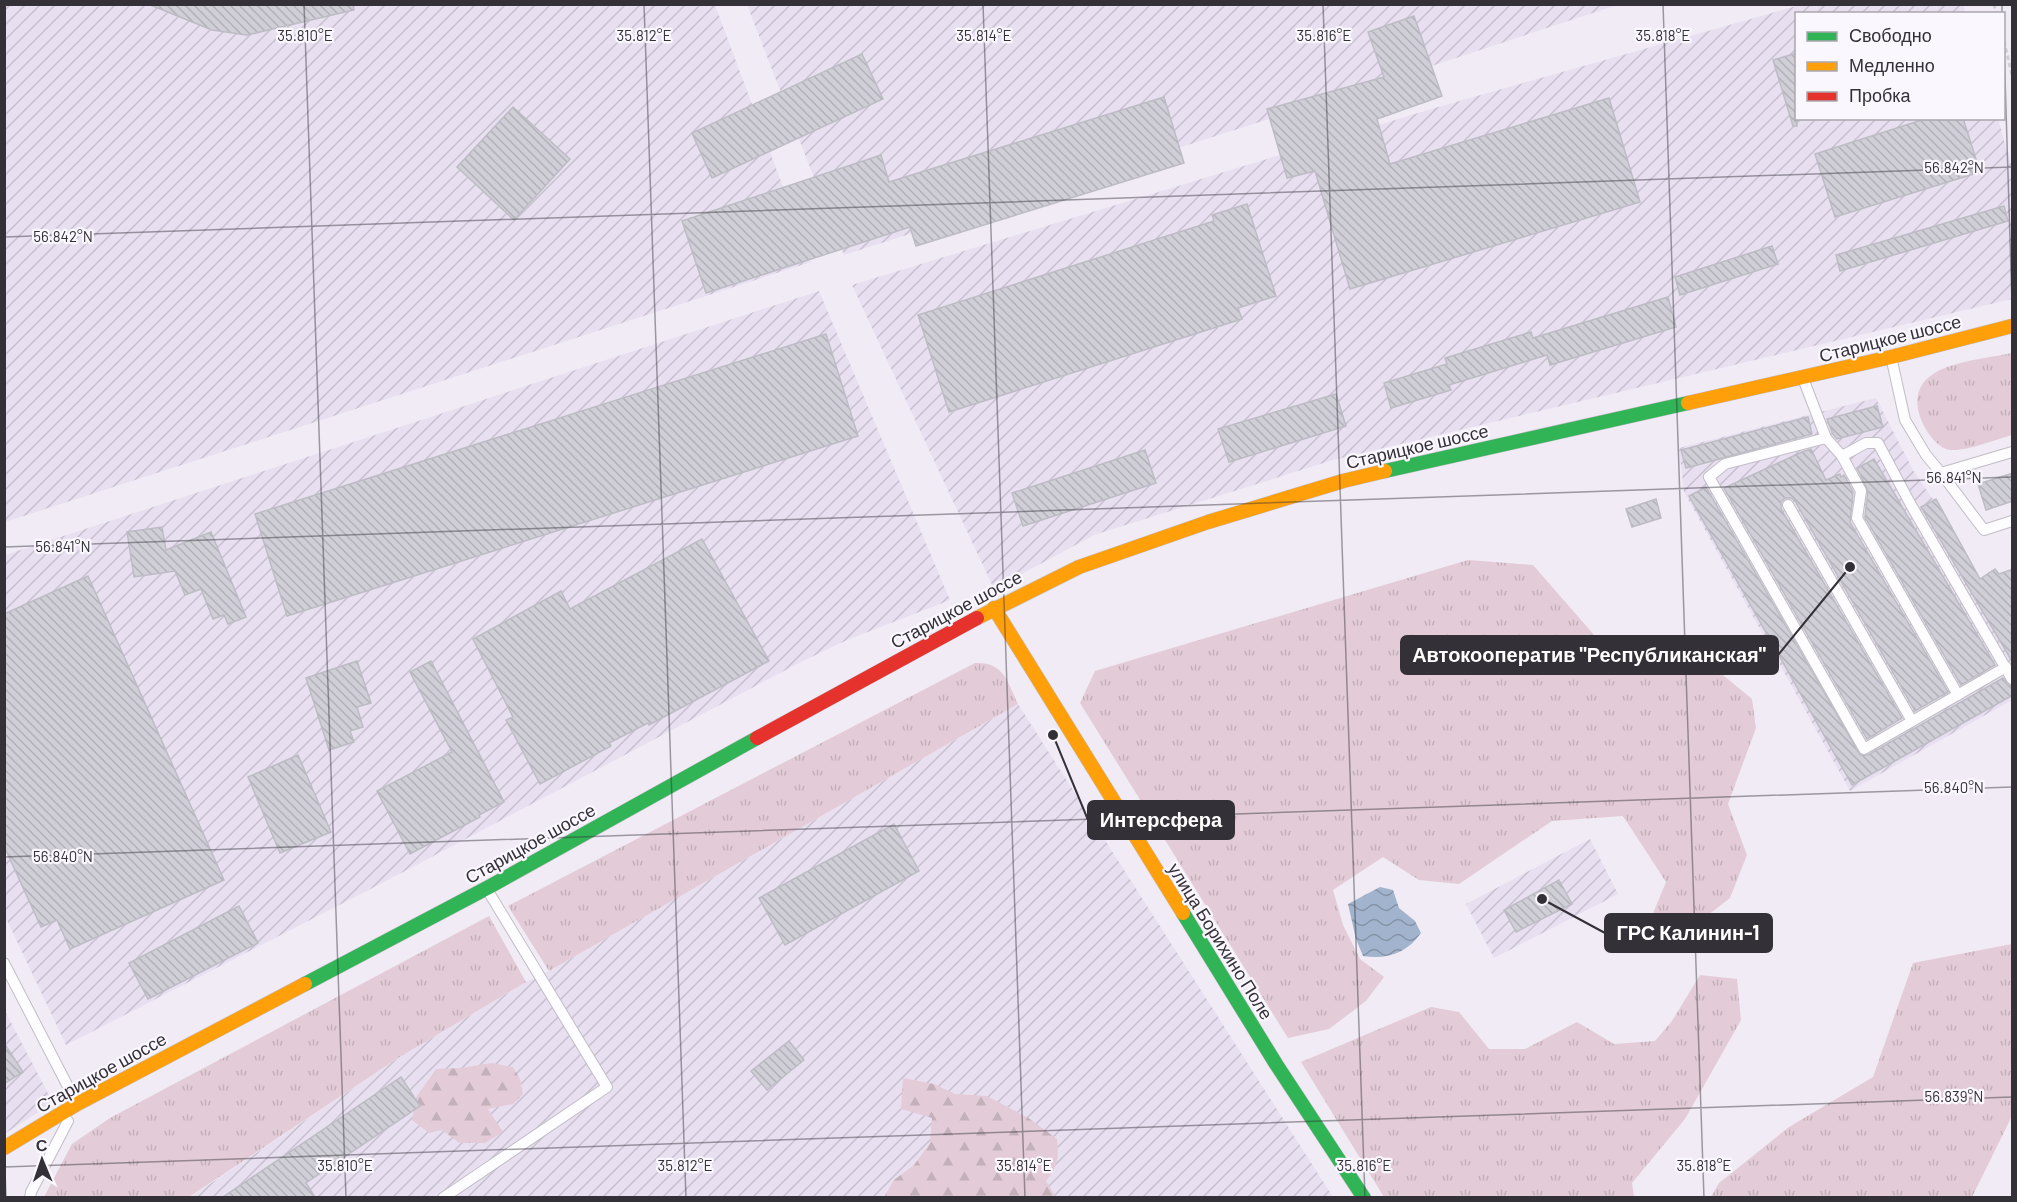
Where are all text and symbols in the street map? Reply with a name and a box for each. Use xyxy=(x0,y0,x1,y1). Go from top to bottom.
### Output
legend xyxy=(1795,12,2005,120)
text: Свободно xyxy=(1849,24,1932,46)
text: 35.810°E xyxy=(277,26,333,44)
text: 35.812°E xyxy=(616,26,672,44)
text: 35.814°E xyxy=(956,26,1012,44)
text: 35.816°E xyxy=(1297,26,1351,44)
text: 35.818°E xyxy=(1636,26,1690,44)
text: Медленно xyxy=(1849,54,1935,76)
text: Пробка xyxy=(1849,84,1912,106)
text: 56.842°N xyxy=(1924,158,1984,176)
text: 56.842°N xyxy=(33,227,93,245)
street label: Старицкое шоссе xyxy=(1817,310,1963,366)
street label: Старицкое шоссе xyxy=(1344,419,1490,473)
text: 56.841°N xyxy=(1926,468,1982,486)
text: 56.841°N xyxy=(35,537,91,555)
street label: Старицкое шоссе xyxy=(887,565,1025,653)
callout: Автокооператив "Республиканская" xyxy=(1401,636,1778,674)
text: Автокооператив "Республиканская" xyxy=(1412,642,1766,666)
text: 56.840°N xyxy=(1924,778,1984,796)
street label: Старицкое шоссе xyxy=(461,798,599,888)
callout: Интерсфера xyxy=(1088,801,1234,839)
text: Интерсфера xyxy=(1100,807,1223,831)
text: 56.840°N xyxy=(33,847,93,865)
street label: улица Борихино Поле xyxy=(1164,859,1278,1023)
callout: ГРС Калинин-1 xyxy=(1605,914,1772,952)
text: ГРС Калинин-1 xyxy=(1617,920,1759,944)
street label: Старицкое шоссе xyxy=(32,1027,170,1117)
text: 56.839°N xyxy=(1925,1087,1983,1105)
north arrow xyxy=(12,1130,72,1190)
text: С xyxy=(35,1135,48,1154)
text: 35.810°E xyxy=(317,1156,373,1174)
text: 35.812°E xyxy=(657,1156,713,1174)
text: 35.814°E xyxy=(996,1156,1052,1174)
text: 35.816°E xyxy=(1337,1156,1391,1174)
text: 35.818°E xyxy=(1677,1156,1731,1174)

